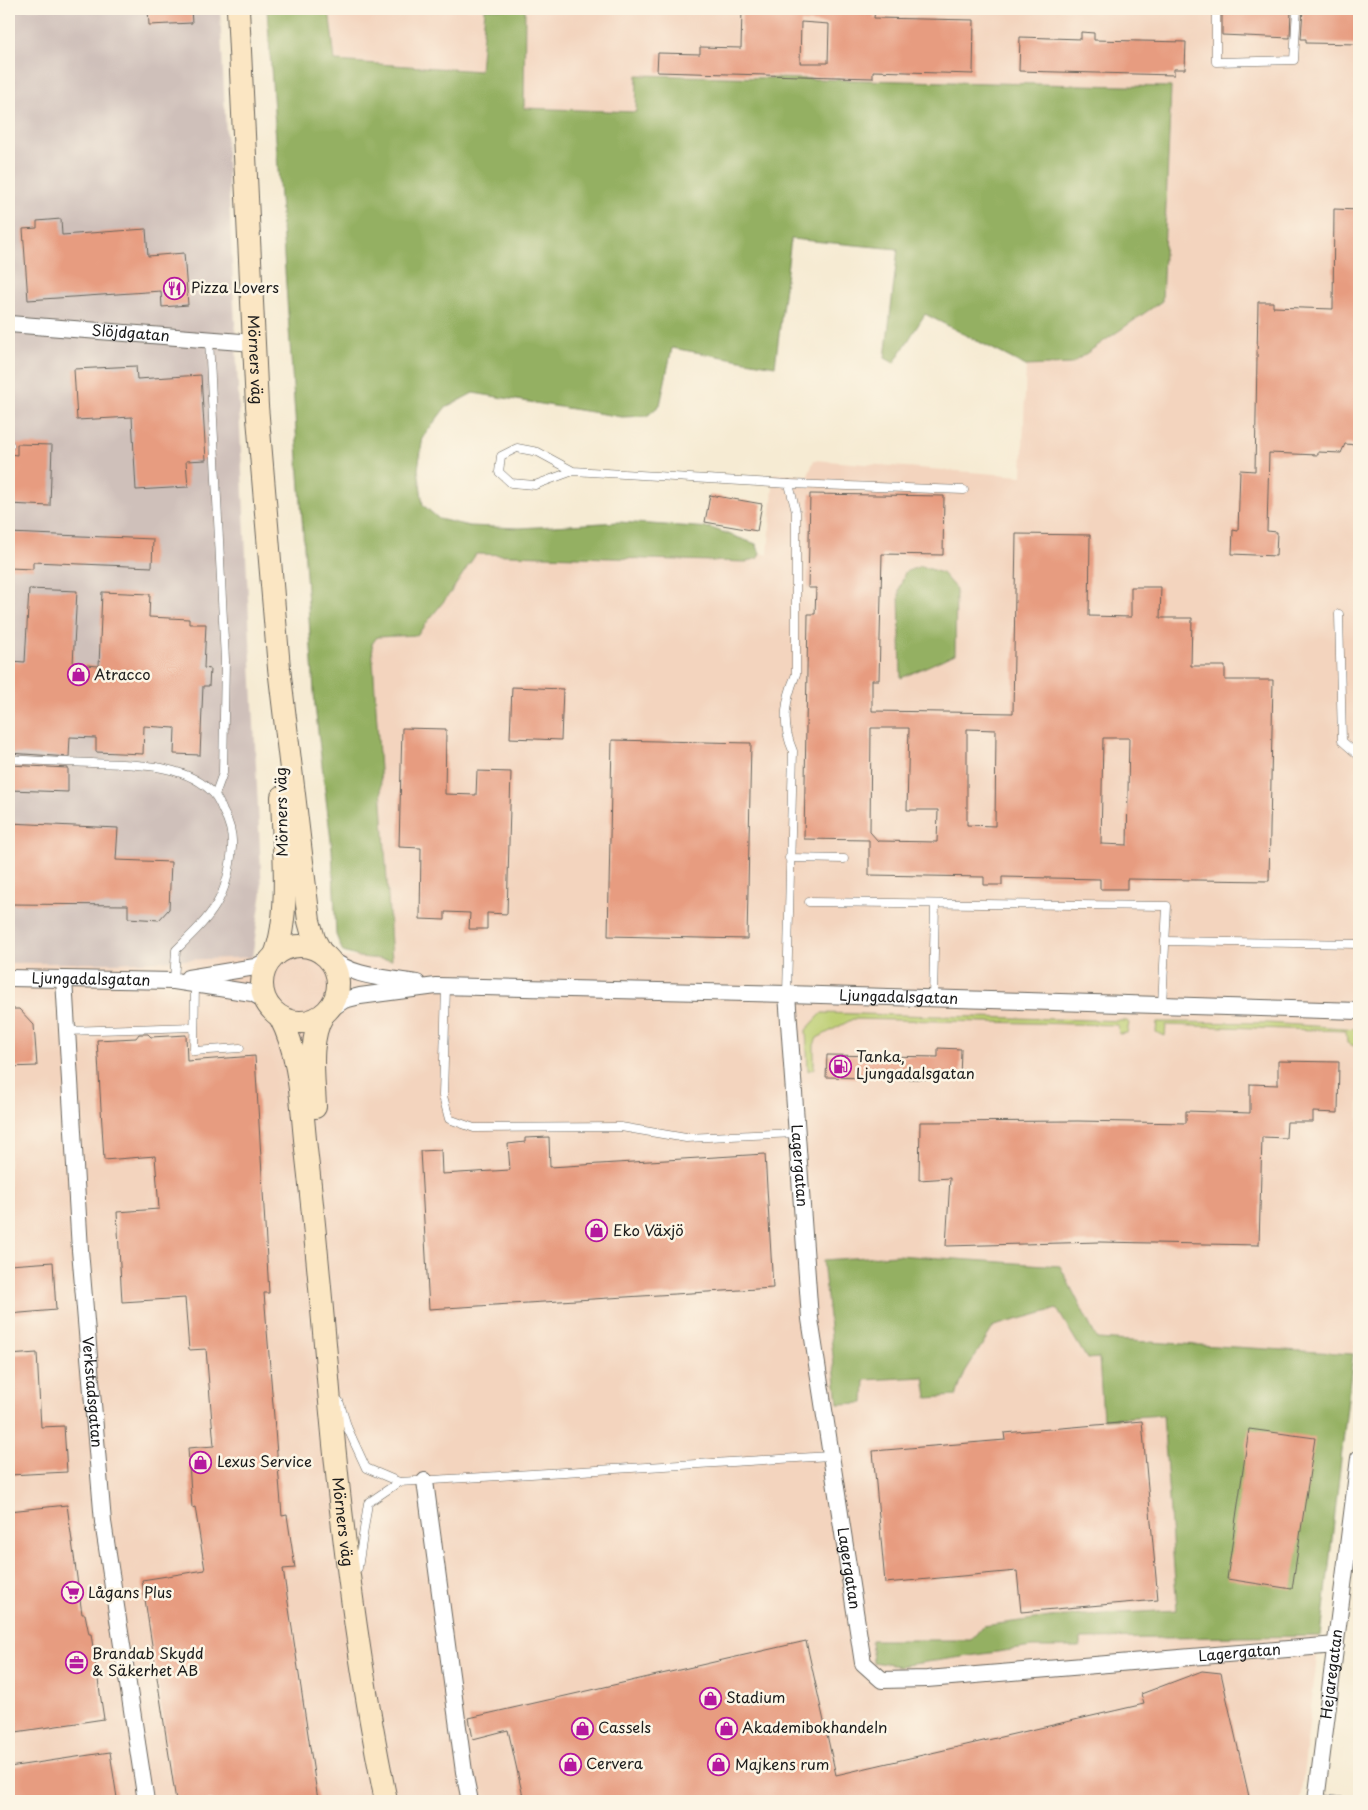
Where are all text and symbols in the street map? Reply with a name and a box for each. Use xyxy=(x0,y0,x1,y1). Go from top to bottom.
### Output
place label: Pizza Lovers xyxy=(191,275,279,298)
restaurant icon: Pizza Lovers xyxy=(163,276,187,300)
street label: Mörners väg xyxy=(243,314,270,405)
street label: Slöjdgatan xyxy=(91,317,171,346)
place label: Atracco xyxy=(94,662,151,685)
shop icon: Atracco xyxy=(66,663,90,687)
street label: Mörners väg xyxy=(268,767,293,857)
street label: Ljungadalsgatan xyxy=(31,965,151,991)
street label: Ljungadalsgatan xyxy=(839,983,959,1009)
place label: Tanka, Ljungadalsgatan xyxy=(856,1044,975,1084)
fuel station icon: Tanka, Ljungadalsgatan xyxy=(828,1054,852,1078)
street label: Lagergatan xyxy=(786,1123,815,1208)
place label: Eko Växjö xyxy=(613,1218,684,1241)
shop icon: Eko Växjö xyxy=(585,1219,609,1243)
street label: Verkstadsgatan xyxy=(77,1335,110,1448)
place label: Lexus Service xyxy=(217,1449,312,1472)
shop icon: Lexus Service xyxy=(189,1450,213,1474)
street label: Mörners väg xyxy=(327,1476,361,1568)
street label: Lagergatan xyxy=(832,1525,868,1611)
place label: Lågans Plus xyxy=(88,1580,172,1603)
supermarket icon: Lågans Plus xyxy=(60,1581,84,1605)
street label: Hejaregatan xyxy=(1313,1628,1347,1720)
street label: Lagergatan xyxy=(1197,1637,1282,1666)
place label: Brandab Skydd & Säkerhet AB xyxy=(92,1641,204,1681)
office icon: Brandab Skydd & Säkerhet AB xyxy=(64,1651,88,1675)
place label: Stadium xyxy=(726,1685,786,1708)
shop icon: Stadium xyxy=(698,1686,722,1710)
place label: Cassels xyxy=(598,1715,651,1738)
place label: Akademibokhandeln xyxy=(742,1715,887,1738)
shop icon: Cassels xyxy=(570,1716,594,1740)
shop icon: Akademibokhandeln xyxy=(714,1716,738,1740)
place label: Cervera xyxy=(586,1751,644,1774)
shop icon: Cervera xyxy=(558,1752,582,1776)
place label: Majkens rum xyxy=(735,1752,830,1775)
shop icon: Majkens rum xyxy=(707,1753,731,1777)

